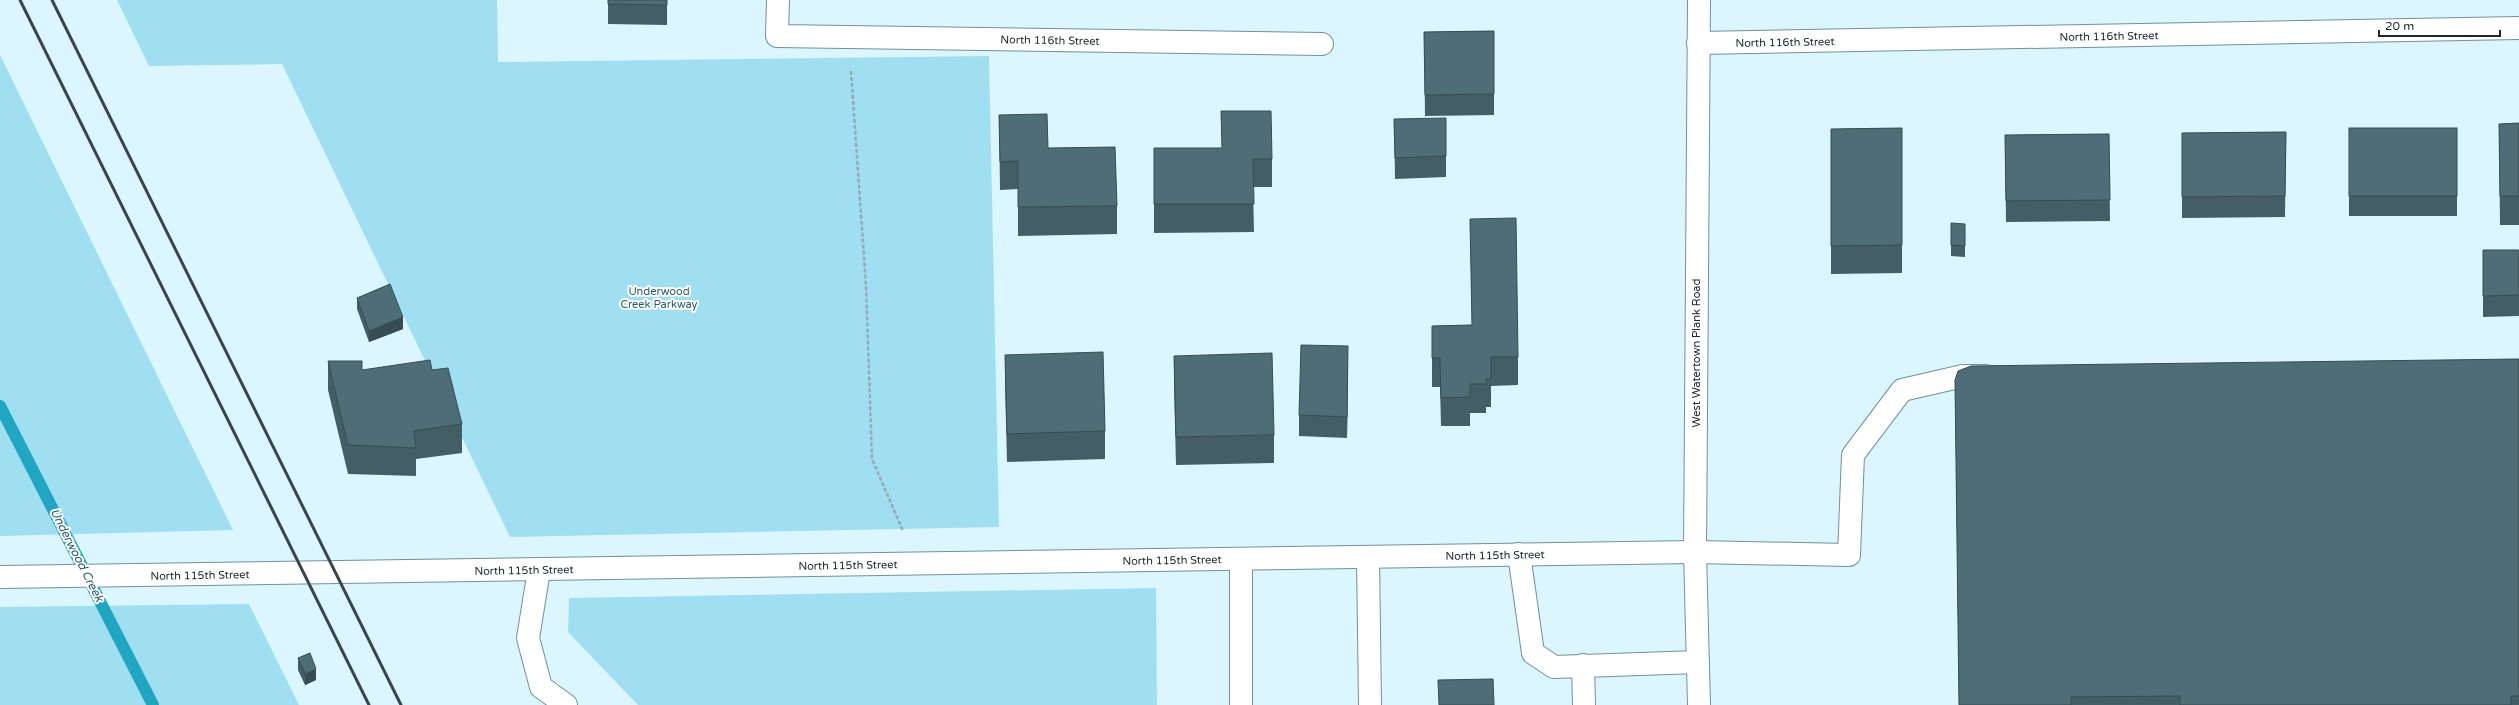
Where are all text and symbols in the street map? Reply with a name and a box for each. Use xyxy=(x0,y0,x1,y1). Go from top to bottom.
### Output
scale bar xyxy=(2379,12,2500,38)
text: 20 m xyxy=(2385,19,2414,33)
street label: North 116th Street xyxy=(2059,29,2159,44)
street label: North 116th Street xyxy=(1000,33,1100,48)
street label: North 116th Street xyxy=(1735,35,1835,50)
street label: West Watertown Plank Road xyxy=(1690,278,1703,427)
park label: Underwood Creek Parkway xyxy=(620,285,698,311)
water label: Underwood Creek xyxy=(47,506,107,605)
street label: North 115th Street xyxy=(1445,548,1545,563)
street label: North 115th Street xyxy=(1122,553,1222,568)
street label: North 115th Street xyxy=(798,558,898,573)
street label: North 115th Street xyxy=(474,563,574,578)
street label: North 115th Street xyxy=(150,568,250,583)

